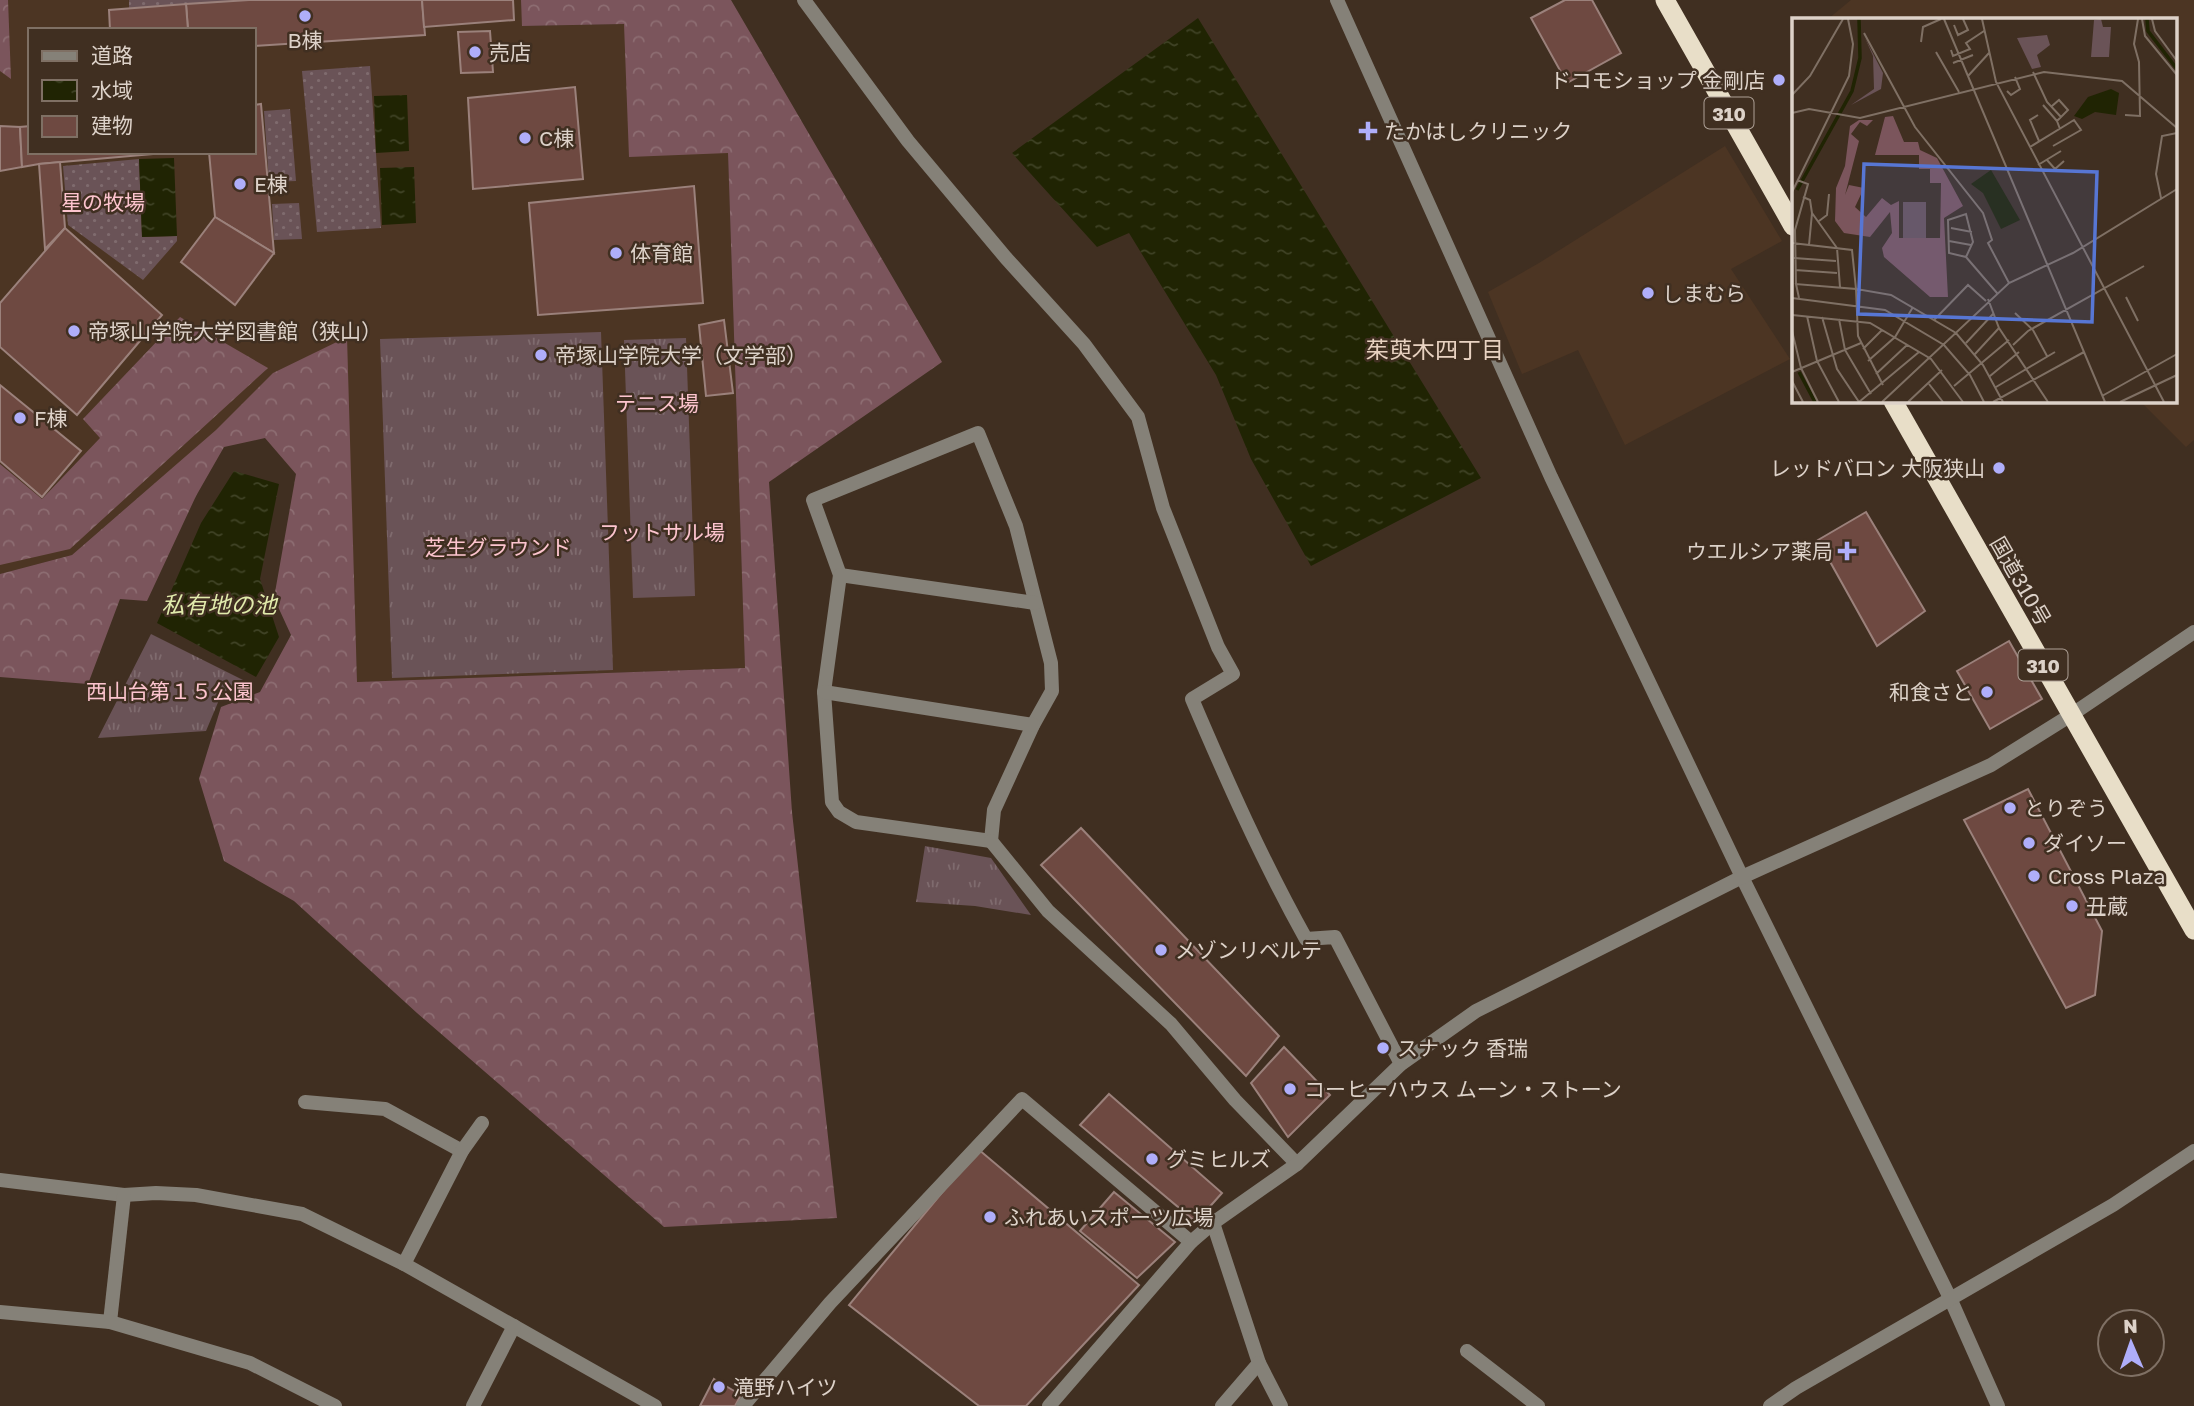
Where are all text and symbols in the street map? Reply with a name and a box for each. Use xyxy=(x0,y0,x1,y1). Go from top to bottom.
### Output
marker: B棟 xyxy=(297,8,313,24)
inset map xyxy=(1792,18,2176,402)
place label: B棟 xyxy=(287,27,323,53)
legend xyxy=(28,28,256,154)
place label: 売店 xyxy=(489,39,531,65)
text: 道路 xyxy=(91,42,133,68)
marker: 売店 xyxy=(467,44,483,60)
place label: ドコモショップ 金剛店 xyxy=(1550,67,1765,93)
marker: ドコモショップ 金剛店 xyxy=(1771,72,1787,88)
text: 水域 xyxy=(91,77,133,103)
road number: 310 xyxy=(1704,97,1754,128)
text: 建物 xyxy=(91,112,133,138)
place label: たかはしクリニック xyxy=(1384,118,1572,144)
marker: たかはしクリニック xyxy=(1358,121,1378,141)
place label: C棟 xyxy=(539,125,574,151)
marker: C棟 xyxy=(517,130,533,146)
place label: E棟 xyxy=(254,171,288,197)
marker: E棟 xyxy=(232,176,248,192)
park label: 星の牧場 xyxy=(61,189,145,215)
place label: 体育館 xyxy=(630,240,693,266)
marker: 体育館 xyxy=(608,245,624,261)
place label: しまむら xyxy=(1662,280,1746,306)
marker: しまむら xyxy=(1640,285,1656,301)
place label: 帝塚山学院大学図書館（狭山） xyxy=(88,318,382,344)
marker: 帝塚山学院大学図書館（狭山） xyxy=(66,323,82,339)
district label: 茱萸木四丁目 xyxy=(1366,335,1504,363)
place label: 帝塚山学院大学（文学部） xyxy=(555,342,807,368)
marker: 帝塚山学院大学（文学部） xyxy=(533,347,549,363)
park label: テニス場 xyxy=(615,390,699,416)
place label: F棟 xyxy=(34,405,68,431)
marker: F棟 xyxy=(12,410,28,426)
place label: レッドバロン 大阪狭山 xyxy=(1770,455,1985,481)
marker: レッドバロン 大阪狭山 xyxy=(1991,460,2007,476)
park label: フットサル場 xyxy=(599,519,725,545)
street label: 国道310号 xyxy=(1985,532,2057,630)
park label: 芝生グラウンド xyxy=(425,534,572,560)
place label: ウエルシア薬局 xyxy=(1686,538,1833,564)
marker: ウエルシア薬局 xyxy=(1839,543,1855,559)
water label: 私有地の池 xyxy=(162,590,279,618)
road number: 310 xyxy=(2018,650,2068,680)
park label: 西山台第１５公園 xyxy=(86,678,254,704)
place label: 和食さと xyxy=(1889,679,1973,705)
marker: 和食さと xyxy=(1979,684,1995,700)
place label: とりぞう xyxy=(2024,795,2108,821)
marker: とりぞう xyxy=(2002,800,2018,816)
place label: ダイソー xyxy=(2043,830,2127,856)
marker: ダイソー xyxy=(2021,835,2037,851)
place label: Cross Plaza xyxy=(2048,863,2165,889)
marker: Cross Plaza xyxy=(2026,868,2042,884)
place label: 丑蔵 xyxy=(2086,893,2128,919)
marker: 丑蔵 xyxy=(2064,898,2080,914)
place label: メゾンリベルテ xyxy=(1175,937,1322,963)
marker: メゾンリベルテ xyxy=(1153,942,1169,958)
place label: スナック 香瑞 xyxy=(1397,1035,1528,1061)
marker: スナック 香瑞 xyxy=(1375,1040,1391,1056)
place label: コーヒーハウス ムーン・ストーン xyxy=(1304,1076,1622,1102)
marker: コーヒーハウス ムーン・ストーン xyxy=(1282,1081,1298,1097)
place label: グミヒルズ xyxy=(1166,1146,1271,1172)
marker: グミヒルズ xyxy=(1144,1151,1160,1167)
place label: ふれあいスポーツ広場 xyxy=(1004,1204,1214,1230)
marker: ふれあいスポーツ広場 xyxy=(982,1209,998,1225)
north arrow xyxy=(2096,1308,2166,1378)
text: N xyxy=(2123,1314,2138,1337)
place label: 滝野ハイツ xyxy=(733,1374,838,1400)
marker: 滝野ハイツ xyxy=(711,1379,727,1395)

